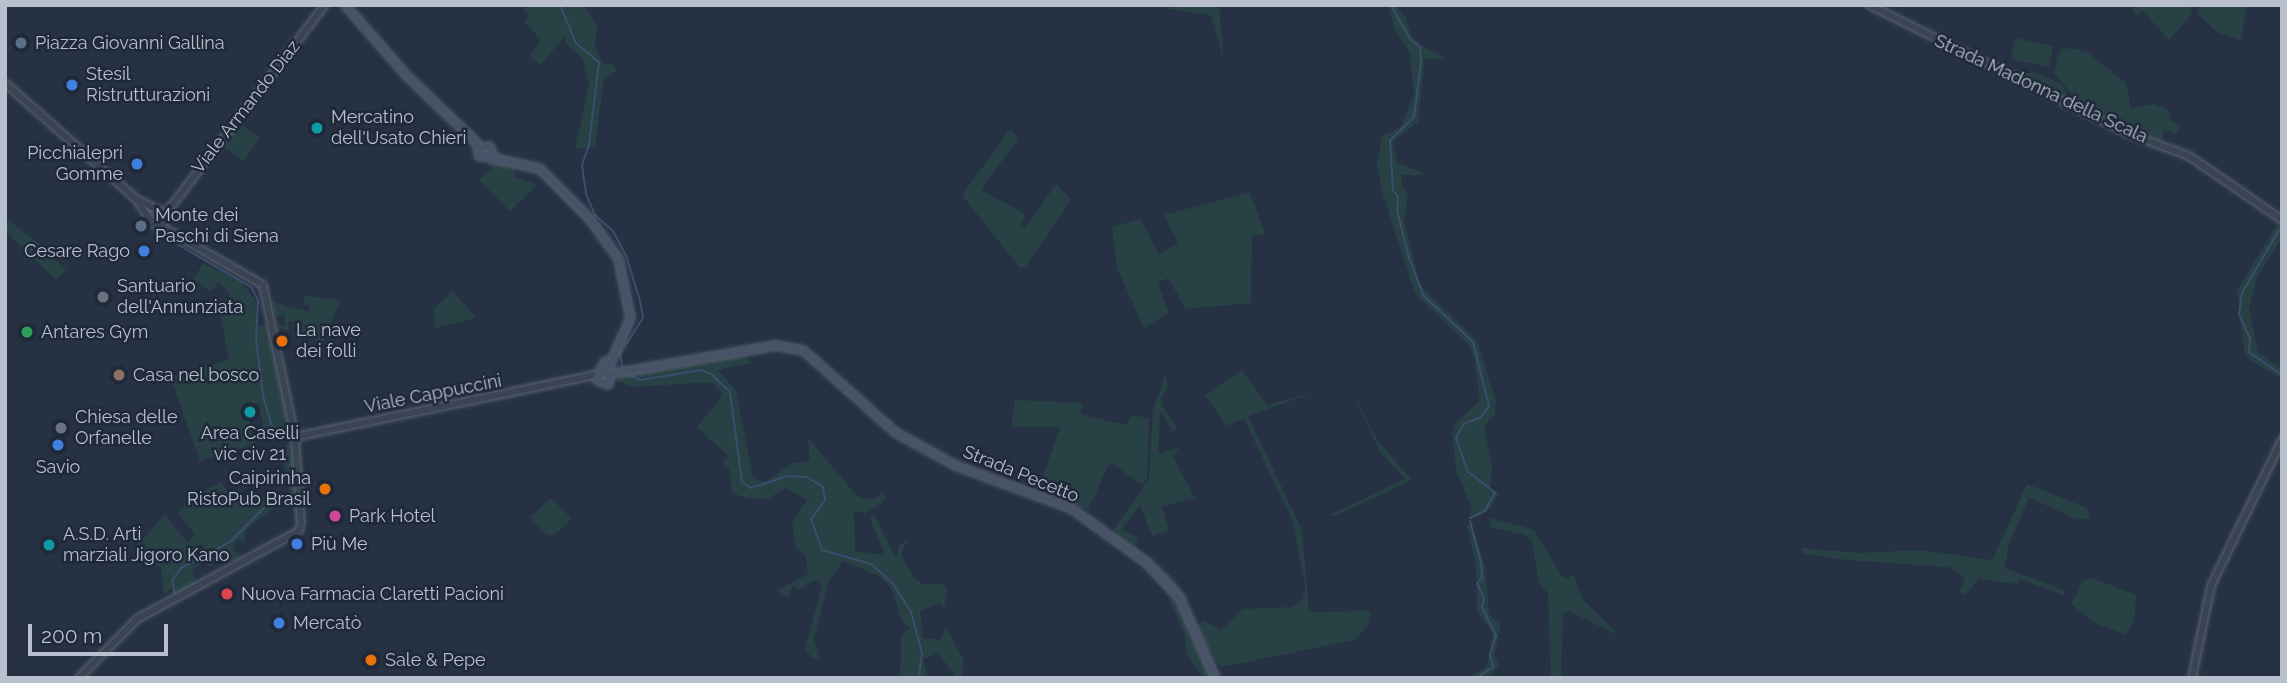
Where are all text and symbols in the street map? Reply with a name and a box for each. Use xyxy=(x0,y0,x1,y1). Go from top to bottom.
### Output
street label: Strada Madonna della Scala xyxy=(1931,30,2151,148)
place label: Piazza Giovanni Gallina xyxy=(35,32,225,54)
marker: Piazza Giovanni Gallina xyxy=(13,35,29,51)
street label: Viale Armando Diaz xyxy=(187,36,305,178)
place label: Stesil Ristrutturazioni xyxy=(86,64,210,106)
marker: Stesil Ristrutturazioni xyxy=(64,77,80,93)
place label: Mercatino dell'Usato Chieri xyxy=(331,107,466,150)
marker: Mercatino dell'Usato Chieri xyxy=(309,120,325,136)
place label: Picchialepri Gomme xyxy=(27,143,123,186)
marker: Picchialepri Gomme xyxy=(129,156,145,172)
place label: Monte dei Paschi di Siena xyxy=(155,205,279,248)
marker: Monte dei Paschi di Siena xyxy=(133,218,149,234)
place label: Cesare Rago xyxy=(24,240,130,262)
marker: Cesare Rago xyxy=(136,243,152,259)
place label: Santuario dell'Annunziata xyxy=(117,276,243,318)
marker: Santuario dell'Annunziata xyxy=(95,289,111,305)
place label: La nave dei folli xyxy=(296,320,361,362)
place label: Antares Gym xyxy=(41,321,148,343)
marker: Antares Gym xyxy=(19,324,35,340)
marker: La nave dei folli xyxy=(274,333,290,349)
place label: Casa nel bosco xyxy=(133,364,260,386)
marker: Casa nel bosco xyxy=(111,367,127,383)
street label: Viale Cappuccini xyxy=(363,370,503,418)
marker: Area Caselli vic civ 21 xyxy=(242,404,258,420)
place label: Chiesa delle Orfanelle xyxy=(75,407,178,450)
marker: Chiesa delle Orfanelle xyxy=(53,420,69,436)
place label: Area Caselli vic civ 21 xyxy=(201,423,299,466)
marker: Savio xyxy=(50,437,66,453)
street label: Strada Pecetto xyxy=(960,441,1082,507)
place label: Savio xyxy=(36,456,80,478)
place label: Caipirinha RistoPub Brasil xyxy=(187,468,311,510)
marker: Caipirinha RistoPub Brasil xyxy=(317,481,333,497)
place label: Park Hotel xyxy=(349,505,435,527)
marker: Park Hotel xyxy=(327,508,343,524)
place label: A.S.D. Arti marziali Jigoro Kano xyxy=(63,524,230,566)
place label: Più Me xyxy=(311,533,368,555)
marker: Più Me xyxy=(289,536,305,552)
marker: A.S.D. Arti marziali Jigoro Kano xyxy=(41,537,57,553)
place label: Nuova Farmacia Claretti Pacioni xyxy=(241,583,504,605)
marker: Nuova Farmacia Claretti Pacioni xyxy=(219,586,235,602)
scale bar xyxy=(32,610,172,654)
place label: Mercatò xyxy=(293,612,361,634)
marker: Mercatò xyxy=(271,615,287,631)
text: 200 m xyxy=(41,623,102,648)
place label: Sale & Pepe xyxy=(385,649,486,671)
marker: Sale & Pepe xyxy=(363,652,379,668)

